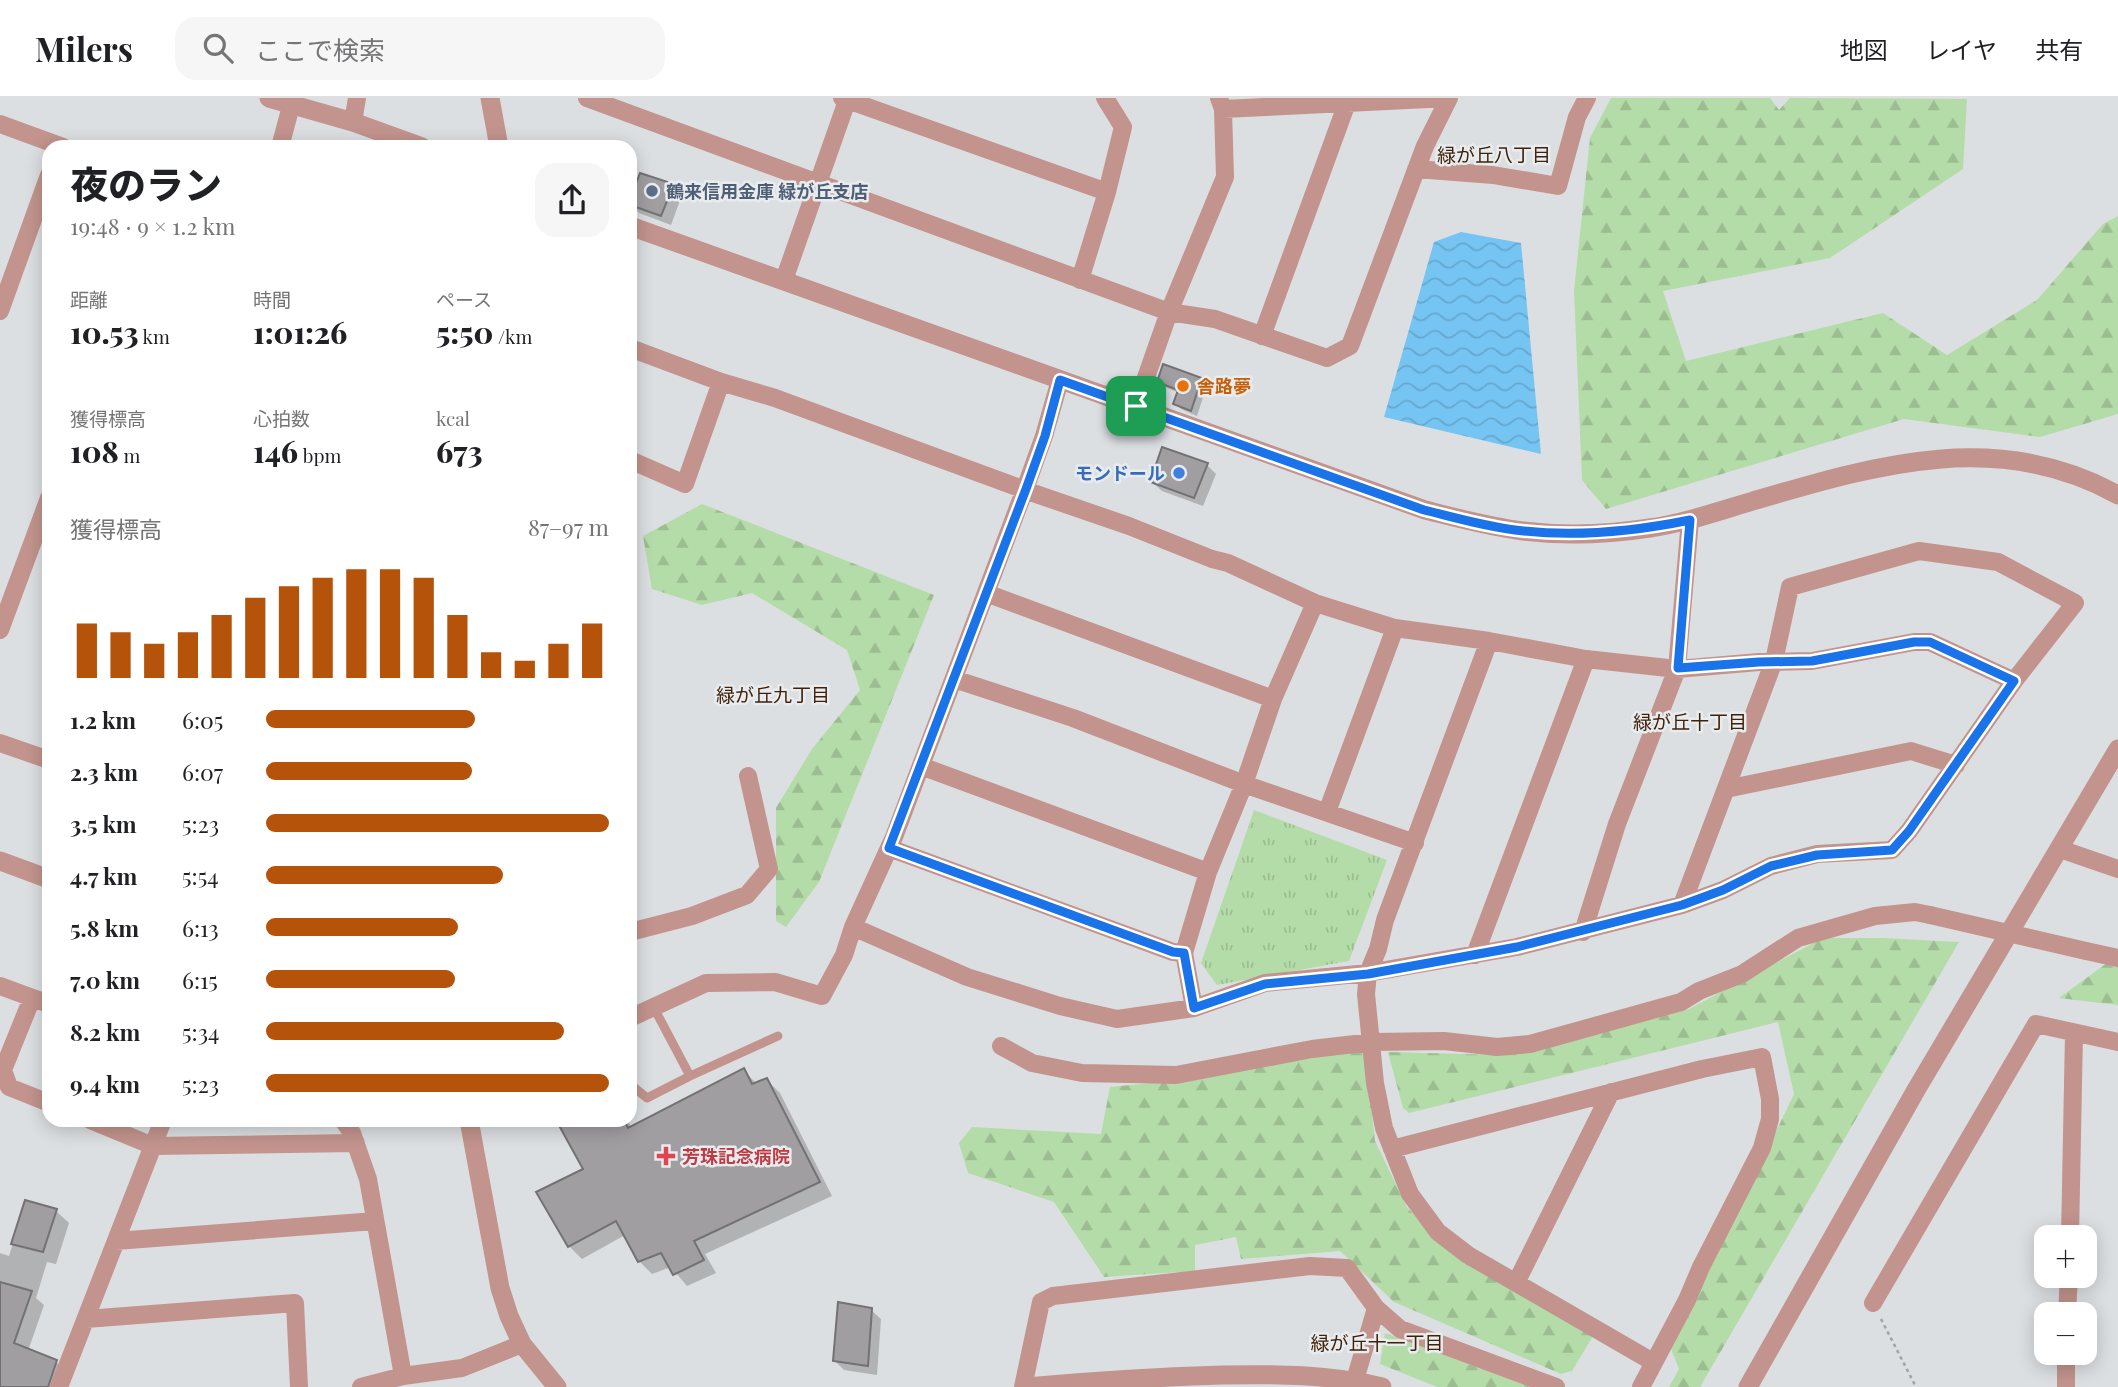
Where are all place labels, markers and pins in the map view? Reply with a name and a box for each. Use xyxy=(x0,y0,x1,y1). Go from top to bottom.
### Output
place label: 鶴来信用金庫 緑が丘支店 xyxy=(666,179,868,203)
marker: 鶴来信用金庫 緑が丘支店 xyxy=(644,183,660,199)
place label: 舎路夢 xyxy=(1197,374,1251,398)
pin xyxy=(1106,376,1166,436)
marker: 舎路夢 xyxy=(1175,378,1191,394)
place label: モンドール xyxy=(1075,461,1165,485)
marker: モンドール xyxy=(1171,465,1187,481)
place label: 芳珠記念病院 xyxy=(682,1144,790,1168)
marker: 芳珠記念病院 xyxy=(656,1146,676,1166)

